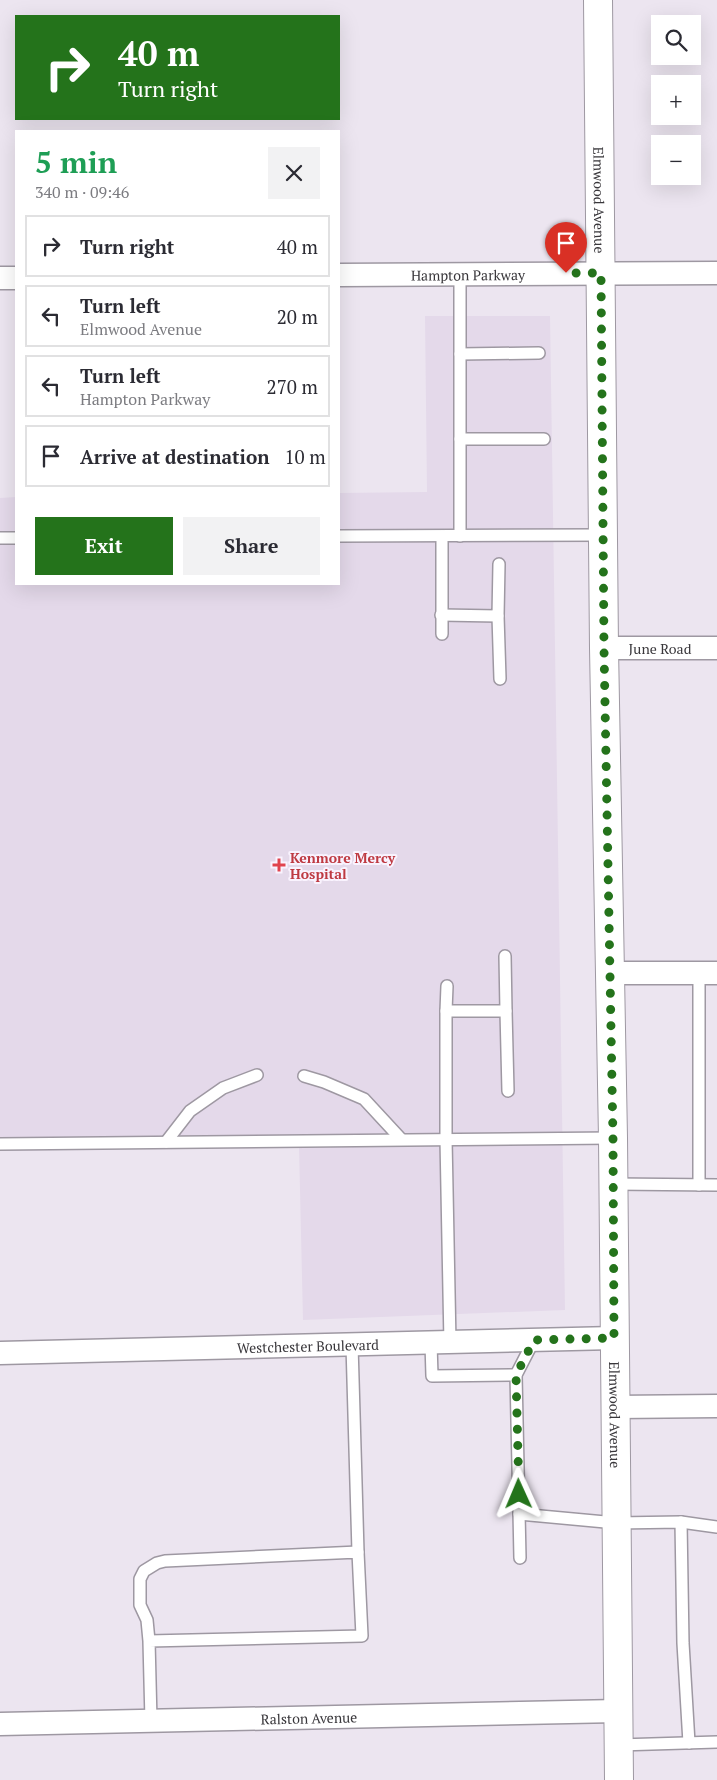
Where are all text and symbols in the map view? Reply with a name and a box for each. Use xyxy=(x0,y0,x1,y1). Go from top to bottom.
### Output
map controls xyxy=(651,15,701,185)
button: search xyxy=(651,15,701,65)
text: 40 m xyxy=(118,30,199,76)
icon: right xyxy=(35,35,100,100)
text: Turn right xyxy=(118,74,218,103)
button: + xyxy=(651,75,701,125)
button: − xyxy=(651,135,701,185)
text: 5 min xyxy=(35,142,117,182)
street label: Elmwood Avenue xyxy=(590,146,610,253)
button: close xyxy=(268,147,320,199)
text: 340 m · 09:46 xyxy=(35,181,129,203)
pin xyxy=(545,222,587,273)
icon: arrive xyxy=(552,229,580,257)
icon: right xyxy=(37,232,65,260)
text: Turn right xyxy=(80,234,174,259)
text: 40 m xyxy=(277,234,318,259)
street label: Hampton Parkway xyxy=(411,265,526,284)
text: Turn left xyxy=(80,293,161,318)
icon: left xyxy=(37,302,65,330)
text: 20 m xyxy=(277,304,318,329)
text: Elmwood Avenue xyxy=(80,318,202,340)
text: Turn left xyxy=(80,363,161,388)
icon: left xyxy=(37,372,65,400)
text: 270 m xyxy=(267,374,318,399)
text: Hampton Parkway xyxy=(80,388,210,410)
icon: arrive xyxy=(37,442,65,470)
text: Arrive at destination xyxy=(80,444,269,469)
text: 10 m xyxy=(284,444,326,469)
button: Exit xyxy=(35,517,173,575)
button: Share xyxy=(183,517,320,575)
street label: June Road xyxy=(629,639,692,658)
place label: Kenmore Mercy Hospital xyxy=(290,848,396,883)
marker: Kenmore Mercy Hospital xyxy=(272,858,286,872)
street label: Westchester Boulevard xyxy=(237,1334,379,1357)
street label: Elmwood Avenue xyxy=(606,1361,626,1468)
position arrow xyxy=(492,1467,544,1519)
street label: Ralston Avenue xyxy=(260,1707,357,1728)

